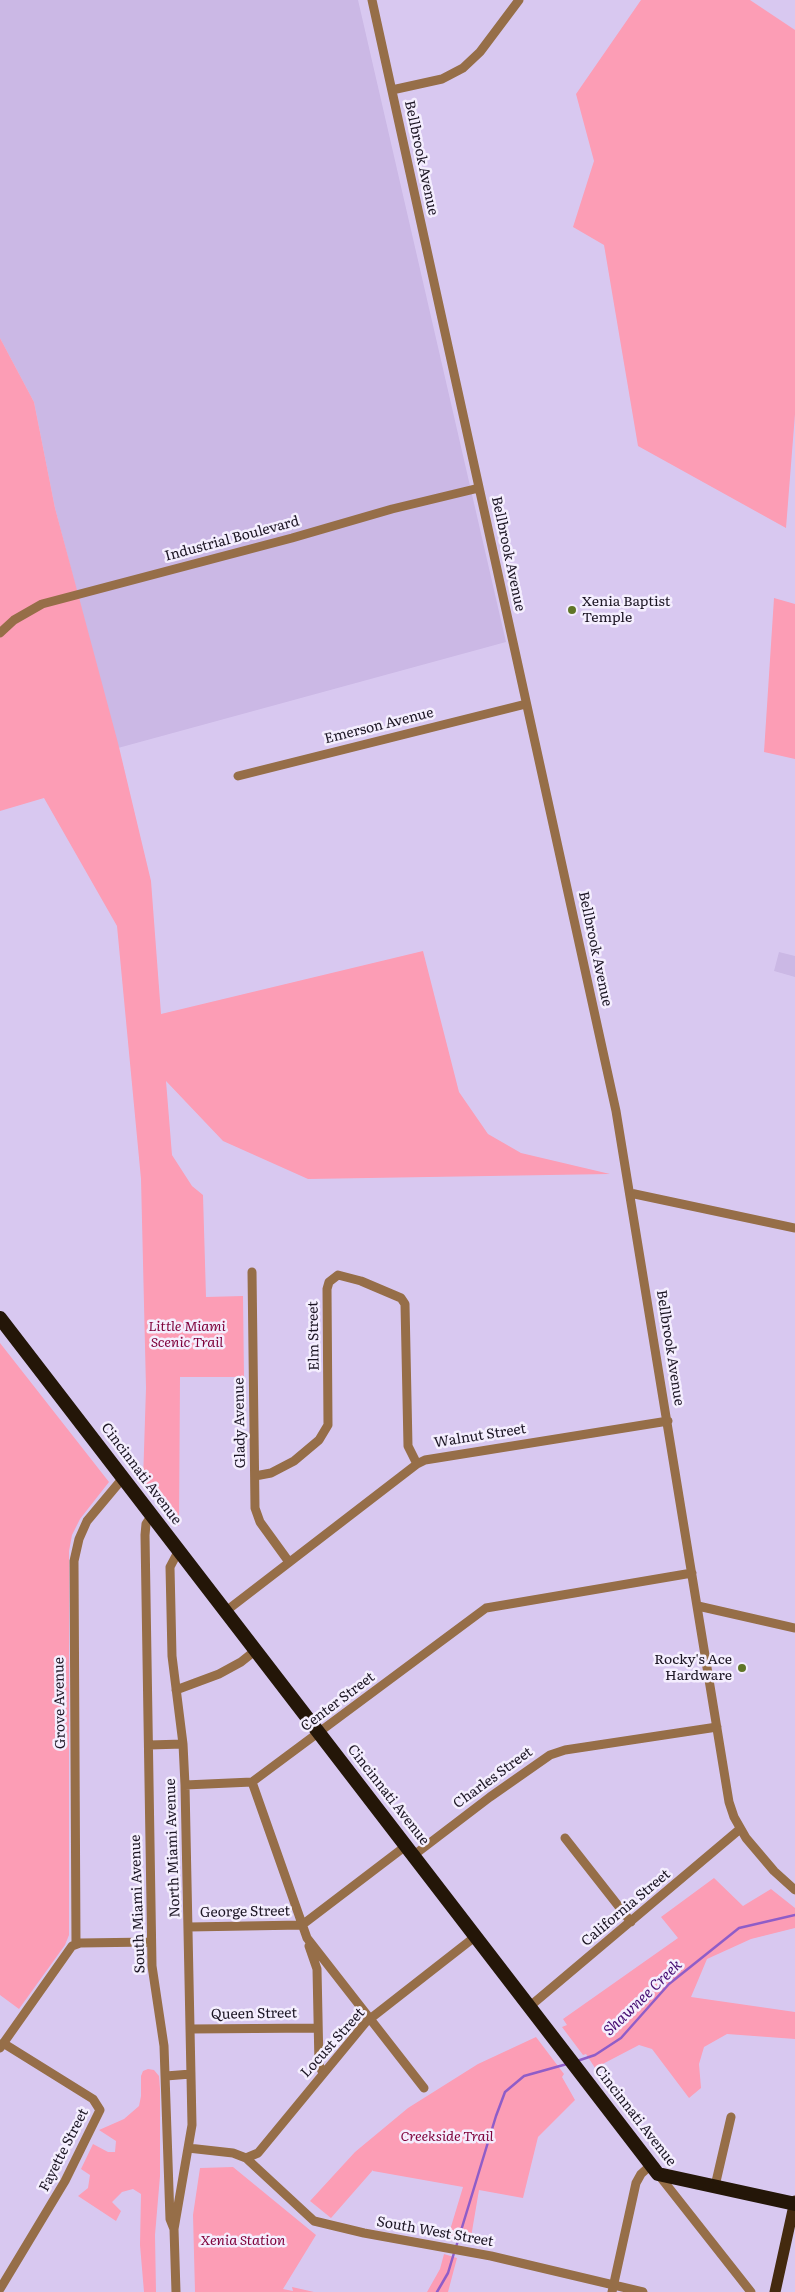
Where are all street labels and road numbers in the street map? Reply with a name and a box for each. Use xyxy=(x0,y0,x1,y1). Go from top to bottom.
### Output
street label: Bellbrook Avenue xyxy=(401,99,441,217)
street label: Bellbrook Avenue xyxy=(488,495,528,613)
street label: Industrial Boulevard xyxy=(163,513,301,565)
street label: Emerson Avenue xyxy=(323,704,435,748)
street label: Bellbrook Avenue xyxy=(575,890,615,1008)
street label: Bellbrook Avenue xyxy=(653,1289,687,1407)
street label: Elm Street xyxy=(305,1301,323,1371)
street label: Glady Avenue xyxy=(231,1377,249,1469)
street label: Cincinnati Avenue xyxy=(97,1420,185,1528)
street label: Walnut Street xyxy=(433,1420,527,1452)
street label: Grove Avenue xyxy=(51,1657,69,1749)
street label: Center Street xyxy=(298,1669,378,1735)
street label: Cincinnati Avenue xyxy=(343,1741,433,1849)
street label: Charles Street xyxy=(450,1744,536,1812)
street label: North Miami Avenue xyxy=(162,1778,184,1918)
street label: South Miami Avenue xyxy=(127,1834,149,1974)
street label: California Street xyxy=(578,1866,674,1950)
street label: George Street xyxy=(200,1903,290,1921)
street label: Queen Street xyxy=(211,2005,297,2023)
street label: Locust Street xyxy=(297,2005,369,2081)
street label: Cincinnati Avenue xyxy=(590,2062,680,2170)
street label: Fayette Street xyxy=(36,2106,92,2194)
street label: South West Street xyxy=(375,2213,495,2251)

